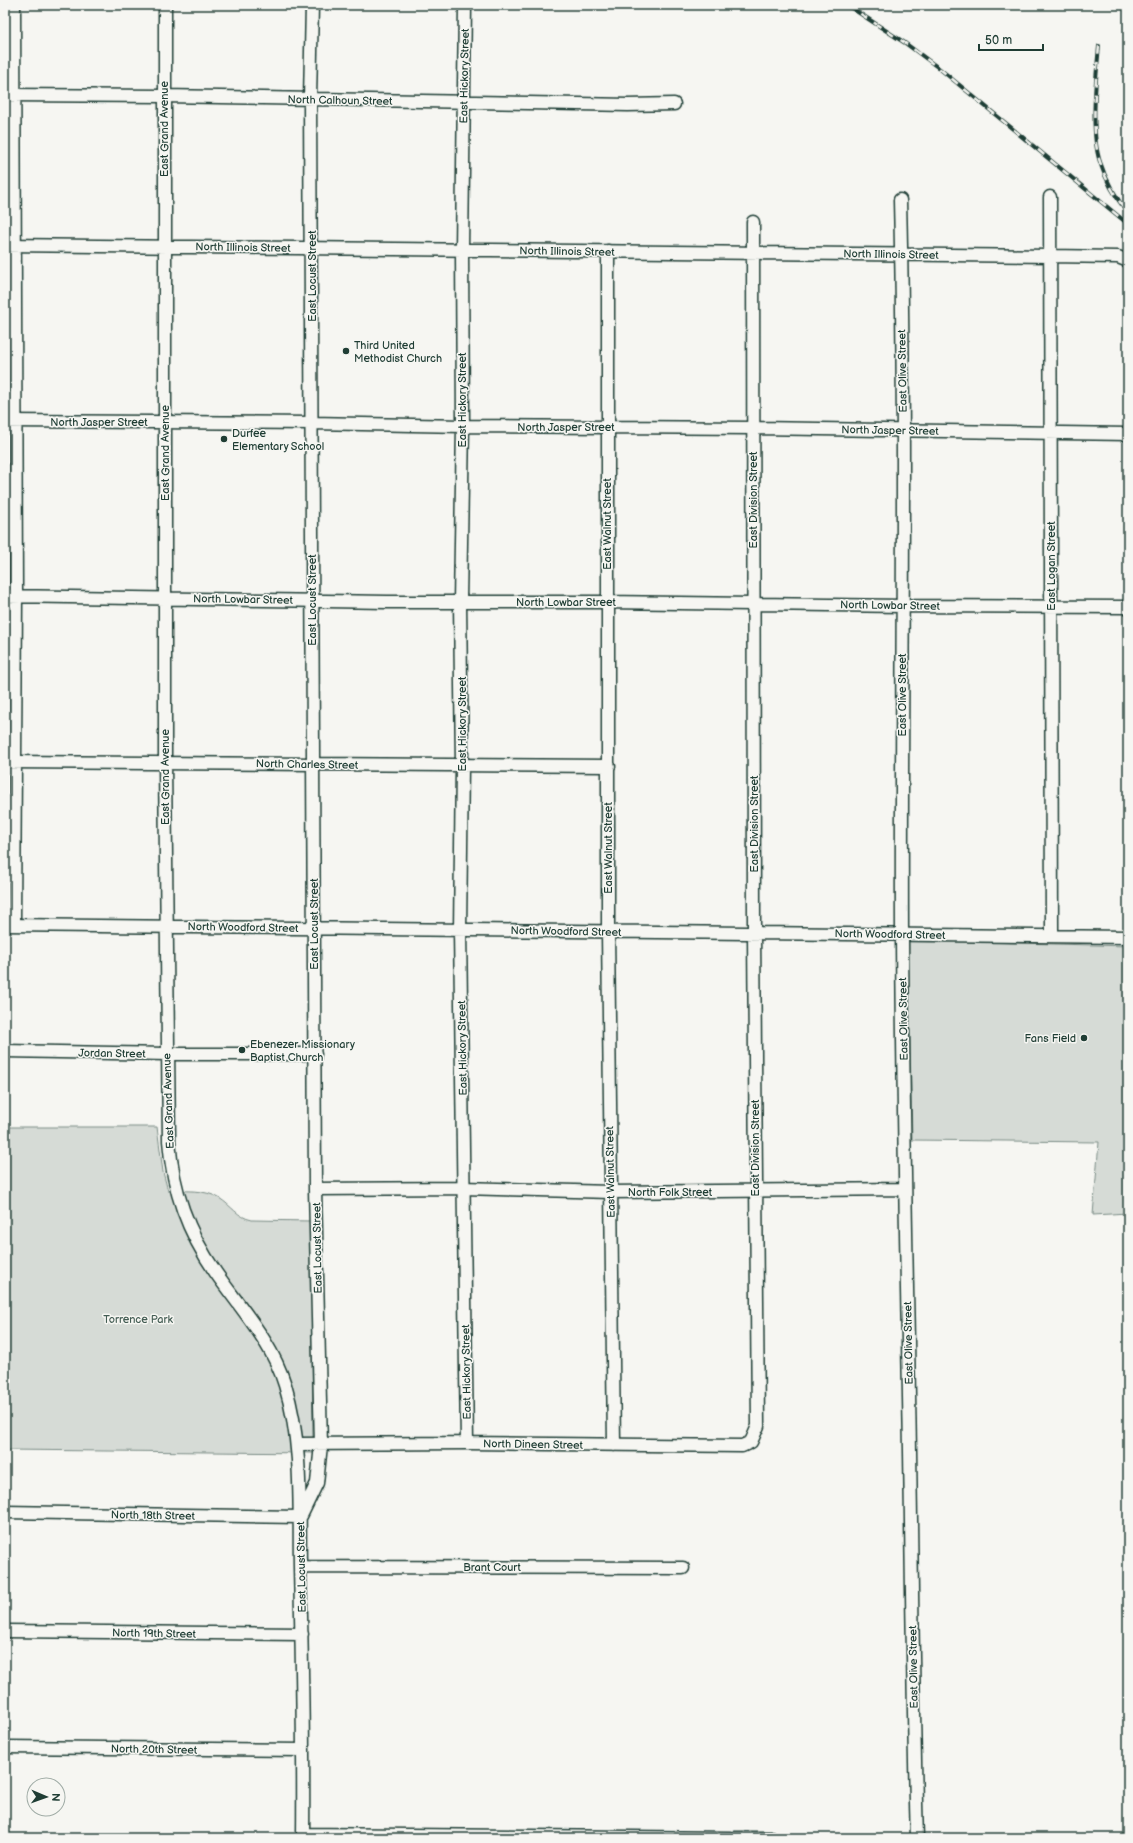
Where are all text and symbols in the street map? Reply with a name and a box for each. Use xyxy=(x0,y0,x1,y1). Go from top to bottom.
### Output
scale bar xyxy=(979,26,1043,52)
street label: East Hickory Street xyxy=(457,28,472,124)
text: 50 m xyxy=(985,33,1012,48)
street label: East Grand Avenue xyxy=(158,81,171,177)
street label: North Calhoun Street xyxy=(287,93,393,108)
street label: East Locust Street xyxy=(306,230,319,322)
street label: North Illinois Street xyxy=(195,240,291,255)
street label: North Illinois Street xyxy=(519,244,615,259)
street label: North Illinois Street xyxy=(843,247,939,262)
street label: East Olive Street xyxy=(895,329,910,413)
place label: Third United Methodist Church xyxy=(354,339,442,365)
marker: Third United Methodist Church xyxy=(341,346,351,356)
street label: East Hickory Street xyxy=(456,352,469,447)
street label: East Grand Avenue xyxy=(159,405,172,501)
street label: North Jasper Street xyxy=(50,416,148,429)
street label: North Jasper Street xyxy=(517,421,615,434)
street label: North Jasper Street xyxy=(841,423,939,438)
place label: Durfee Elementary School xyxy=(232,427,324,453)
marker: Durfee Elementary School xyxy=(219,434,229,444)
street label: East Division Street xyxy=(747,451,760,548)
street label: East Walnut Street xyxy=(601,478,614,570)
street label: East Logan Street xyxy=(1045,521,1058,611)
street label: East Locust Street xyxy=(306,554,319,646)
street label: North Lowbar Street xyxy=(193,592,294,607)
street label: North Lowbar Street xyxy=(516,596,617,609)
street label: North Lowbar Street xyxy=(840,598,941,613)
street label: East Olive Street xyxy=(896,653,909,736)
street label: East Hickory Street xyxy=(456,676,469,771)
street label: East Grand Avenue xyxy=(159,729,172,825)
street label: North Charles Street xyxy=(256,757,359,772)
street label: East Division Street xyxy=(748,775,761,872)
street label: East Walnut Street xyxy=(602,802,615,894)
street label: East Locust Street xyxy=(308,878,321,970)
street label: North Woodford Street xyxy=(187,920,299,935)
street label: North Woodford Street xyxy=(510,924,622,939)
street label: North Woodford Street xyxy=(834,927,946,942)
street label: East Olive Street xyxy=(896,977,911,1061)
street label: East Hickory Street xyxy=(455,1000,470,1096)
place label: Fans Field xyxy=(1025,1032,1076,1045)
marker: Fans Field xyxy=(1079,1033,1089,1043)
place label: Ebenezer Missionary Baptist Church xyxy=(250,1038,355,1064)
marker: Ebenezer Missionary Baptist Church xyxy=(237,1045,247,1055)
street label: Jordan Street xyxy=(78,1046,146,1061)
street label: East Grand Avenue xyxy=(160,1052,177,1149)
street label: East Division Street xyxy=(749,1099,762,1196)
street label: East Walnut Street xyxy=(603,1126,618,1218)
street label: North Folk Street xyxy=(628,1186,713,1199)
street label: East Locust Street xyxy=(310,1202,325,1294)
street label: East Olive Street xyxy=(901,1301,916,1385)
park label: Torrence Park xyxy=(103,1313,173,1326)
street label: East Hickory Street xyxy=(459,1324,474,1420)
street label: North Dineen Street xyxy=(483,1437,584,1452)
street label: North 18th Street xyxy=(111,1508,196,1523)
street label: East Locust Street xyxy=(294,1521,309,1613)
street label: Brant Court xyxy=(463,1561,521,1574)
street label: East Olive Street xyxy=(906,1625,921,1709)
street label: North 19th Street xyxy=(112,1626,197,1641)
street label: North 20th Street xyxy=(111,1742,198,1757)
north arrow xyxy=(26,1777,66,1817)
text: N xyxy=(49,1793,62,1802)

